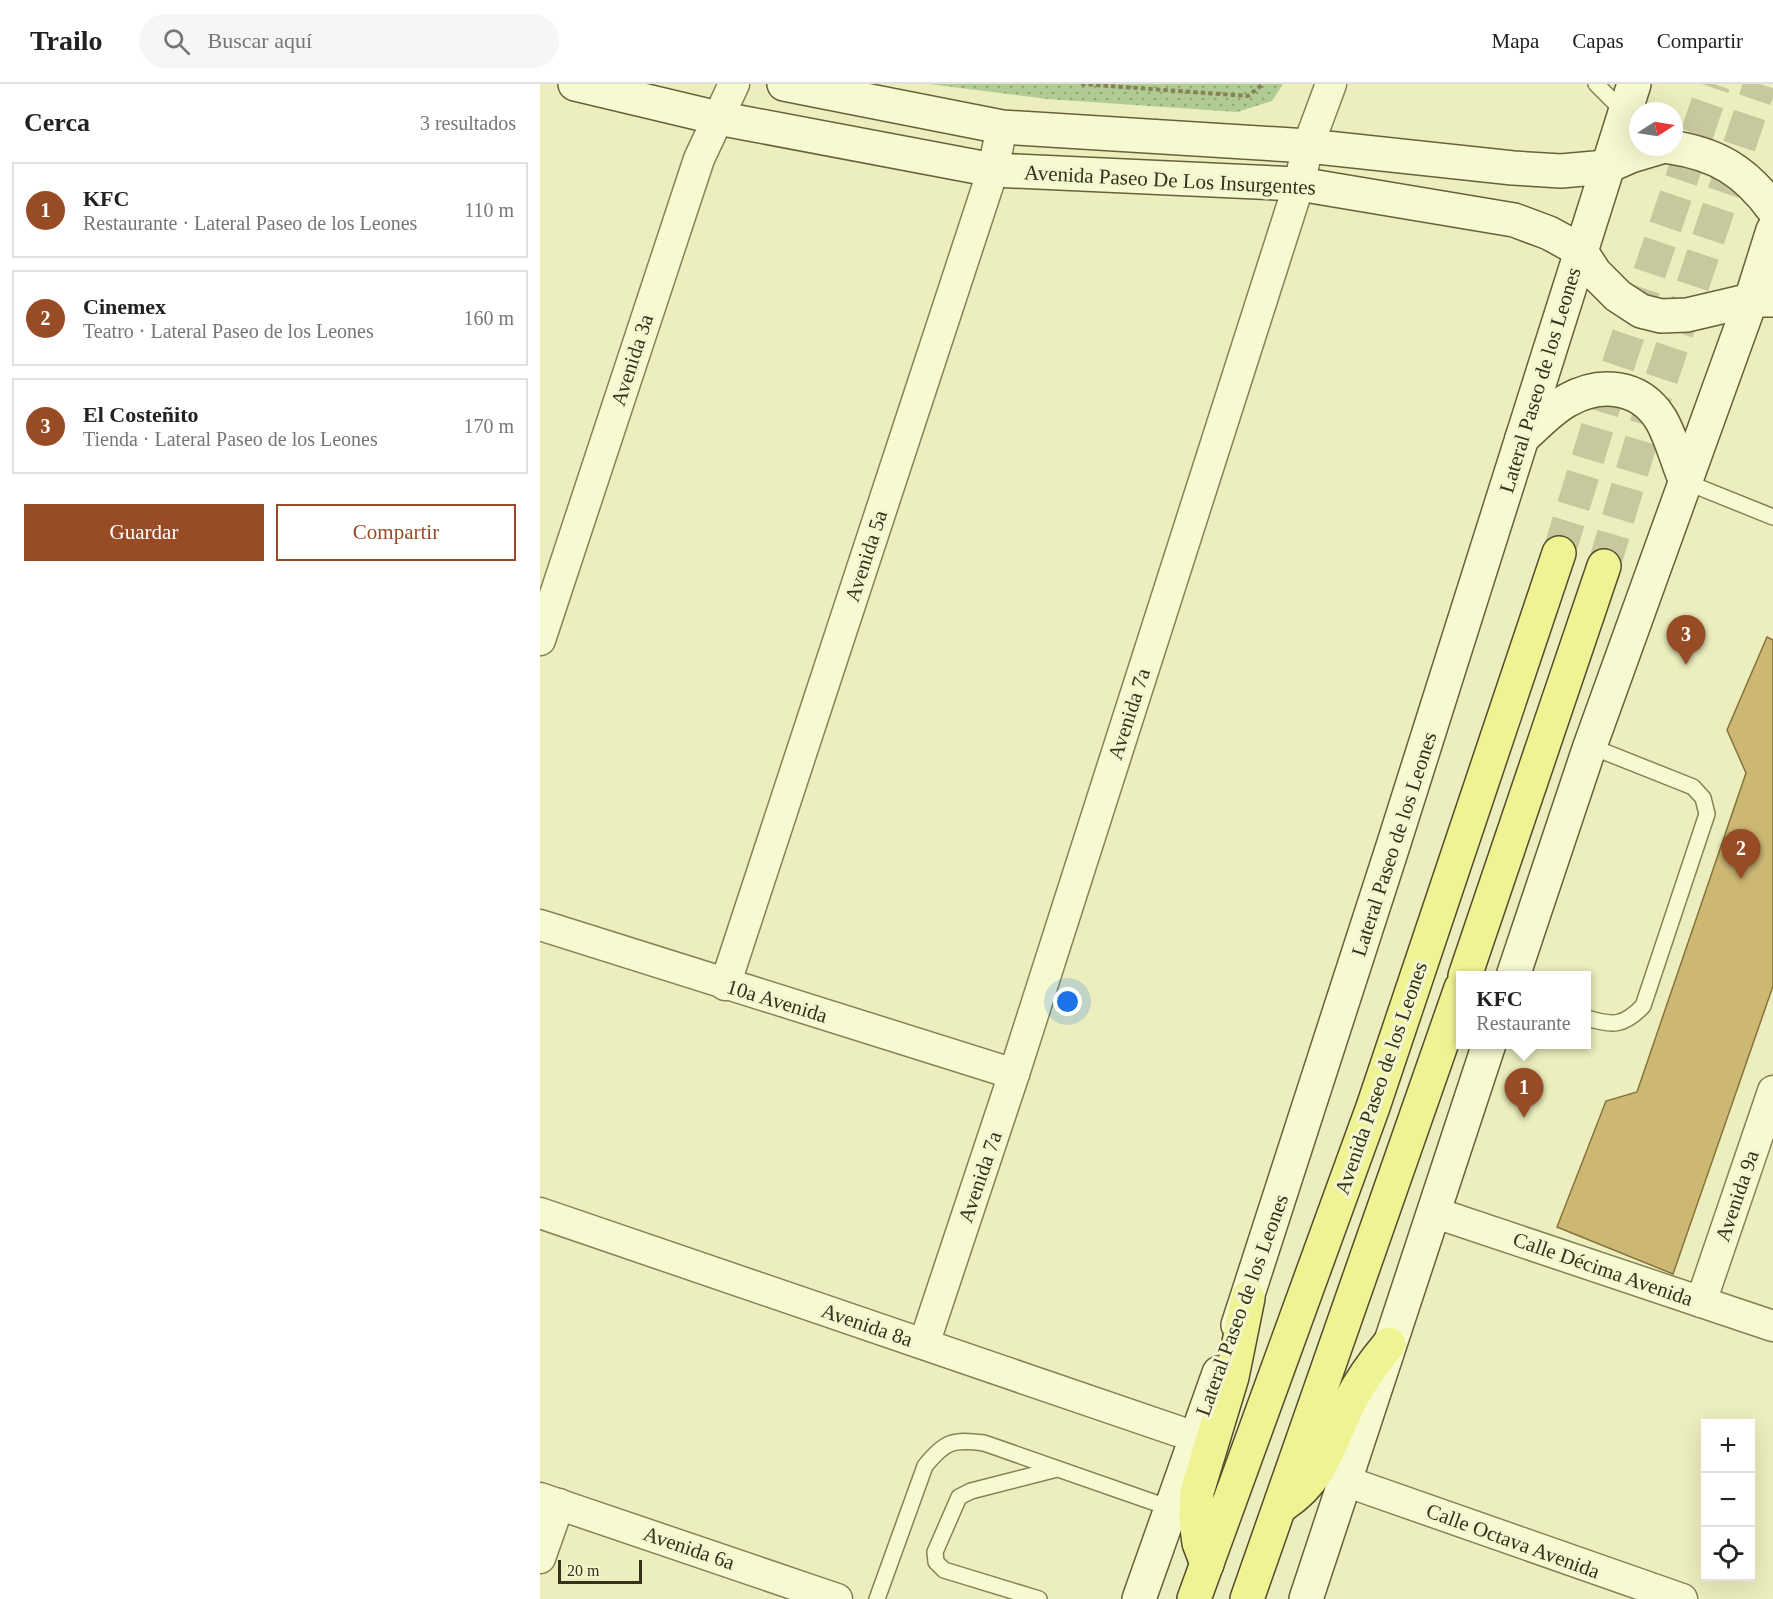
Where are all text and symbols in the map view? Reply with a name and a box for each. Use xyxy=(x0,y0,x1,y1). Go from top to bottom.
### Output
search box xyxy=(139,14,559,68)
text: Trailo xyxy=(30,25,103,56)
icon: search xyxy=(160,25,193,58)
text: Buscar aquí xyxy=(208,28,312,53)
text: Mapa xyxy=(1492,29,1539,53)
text: Capas xyxy=(1572,29,1624,53)
text: Compartir xyxy=(1657,29,1743,53)
north arrow xyxy=(1629,102,1683,156)
text: Cerca xyxy=(24,108,90,137)
text: 3 resultados xyxy=(420,112,516,134)
street label: Avenida Paseo De Los Insurgentes xyxy=(1024,160,1316,200)
text: KFC xyxy=(83,186,129,211)
text: 1 xyxy=(41,199,51,221)
text: 110 m xyxy=(464,199,514,221)
text: Restaurante · Lateral Paseo de los Leones xyxy=(83,212,417,234)
street label: Lateral Paseo de los Leones xyxy=(1494,264,1586,496)
text: Cinemex xyxy=(83,294,166,319)
text: 2 xyxy=(41,307,51,329)
text: 160 m xyxy=(463,307,514,329)
street label: Avenida 3a xyxy=(606,311,658,409)
text: Teatro · Lateral Paseo de los Leones xyxy=(83,320,374,342)
text: El Costeñito xyxy=(83,402,199,427)
text: 3 xyxy=(41,415,51,437)
text: 170 m xyxy=(463,415,514,437)
text: Tienda · Lateral Paseo de los Leones xyxy=(83,428,378,450)
button: Guardar xyxy=(24,504,264,561)
button: Compartir xyxy=(276,504,516,561)
street label: Avenida 5a xyxy=(840,507,892,605)
pin: 3 xyxy=(1666,616,1706,665)
street label: Avenida 7a xyxy=(1103,665,1155,763)
street label: Lateral Paseo de los Leones xyxy=(1346,729,1442,959)
pin: 2 xyxy=(1722,830,1760,879)
street label: Avenida Paseo de los Leones xyxy=(1330,958,1432,1198)
popup xyxy=(1456,971,1591,1049)
street label: 10a Avenida xyxy=(724,974,831,1028)
text: KFC xyxy=(1476,986,1523,1011)
your location xyxy=(1053,987,1082,1016)
text: Restaurante xyxy=(1476,1012,1571,1034)
pin: 1 xyxy=(1504,1068,1544,1118)
street label: Avenida 7a xyxy=(953,1128,1007,1226)
street label: Avenida 9a xyxy=(1710,1147,1764,1245)
street label: Lateral Paseo de los Leones xyxy=(1191,1191,1293,1419)
street label: Calle Décima Avenida xyxy=(1510,1227,1697,1311)
street label: Avenida 8a xyxy=(818,1298,916,1352)
map controls xyxy=(1701,1419,1755,1581)
button: + xyxy=(1701,1419,1755,1473)
button: − xyxy=(1701,1473,1755,1527)
street label: Calle Octava Avenida xyxy=(1423,1498,1604,1584)
street label: Avenida 6a xyxy=(640,1521,738,1575)
button: locate xyxy=(1701,1527,1755,1581)
scale bar xyxy=(558,1557,642,1584)
text: 20 m xyxy=(567,1562,599,1579)

